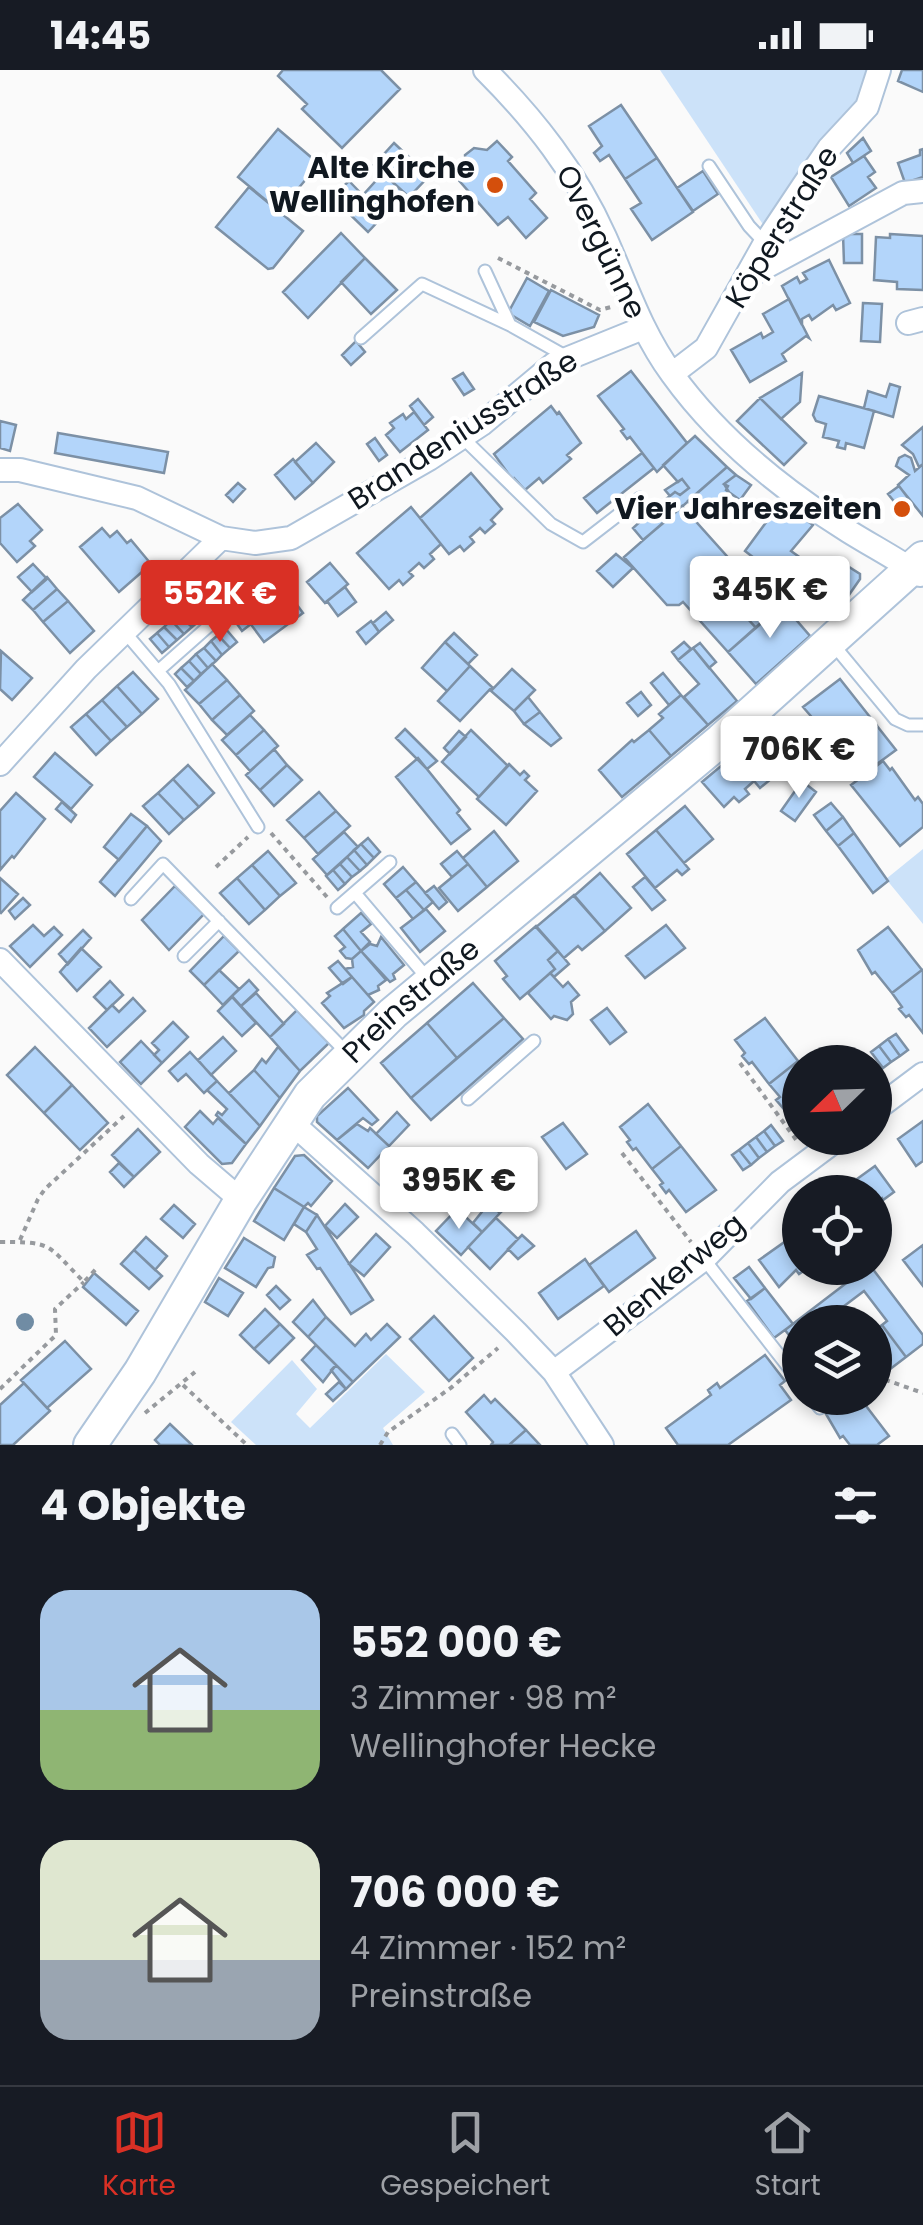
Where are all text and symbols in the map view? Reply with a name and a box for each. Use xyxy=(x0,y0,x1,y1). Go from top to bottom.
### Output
text: 14:45 xyxy=(50,9,151,62)
street label: Köperstraße xyxy=(715,137,849,316)
place label: Alte Kirche Wellinghofen xyxy=(269,146,475,223)
street label: Overgünne xyxy=(546,157,657,326)
marker: Alte Kirche Wellinghofen xyxy=(484,174,506,196)
street label: Brandeniusstraße xyxy=(339,339,586,520)
place label: Vier Jahreszeiten xyxy=(614,487,882,530)
marker: Vier Jahreszeiten xyxy=(891,498,913,520)
pin: 345K € xyxy=(689,556,851,641)
pin: 552K € xyxy=(139,560,301,645)
text: 345K € xyxy=(712,566,828,611)
text: 552K € xyxy=(163,570,277,615)
pin: 706K € xyxy=(718,716,880,801)
text: 706K € xyxy=(743,726,855,771)
street label: Preinstraße xyxy=(332,928,489,1073)
north arrow xyxy=(782,1045,892,1155)
map controls xyxy=(782,1045,892,1415)
pin: 395K € xyxy=(378,1147,540,1232)
text: 395K € xyxy=(402,1157,516,1202)
button: locate xyxy=(782,1175,892,1285)
street label: Blenkerweg xyxy=(594,1203,753,1346)
button: layers xyxy=(782,1305,892,1415)
text: 4 Objekte xyxy=(40,1476,246,1535)
icon: filters xyxy=(828,1478,883,1533)
text: 552 000 € xyxy=(350,1613,562,1672)
icon: home xyxy=(120,1630,240,1750)
text: 3 Zimmer · 98 m² xyxy=(350,1675,617,1720)
text: Wellinghofer Hecke xyxy=(350,1723,656,1768)
text: 706 000 € xyxy=(350,1863,560,1922)
icon: home xyxy=(120,1880,240,2000)
text: 4 Zimmer · 152 m² xyxy=(350,1925,626,1970)
text: Preinstraße xyxy=(350,1973,532,2018)
tab: Karte xyxy=(102,2105,176,2207)
tab: Gespeichert xyxy=(380,2105,550,2207)
tab: Start xyxy=(755,2105,821,2207)

